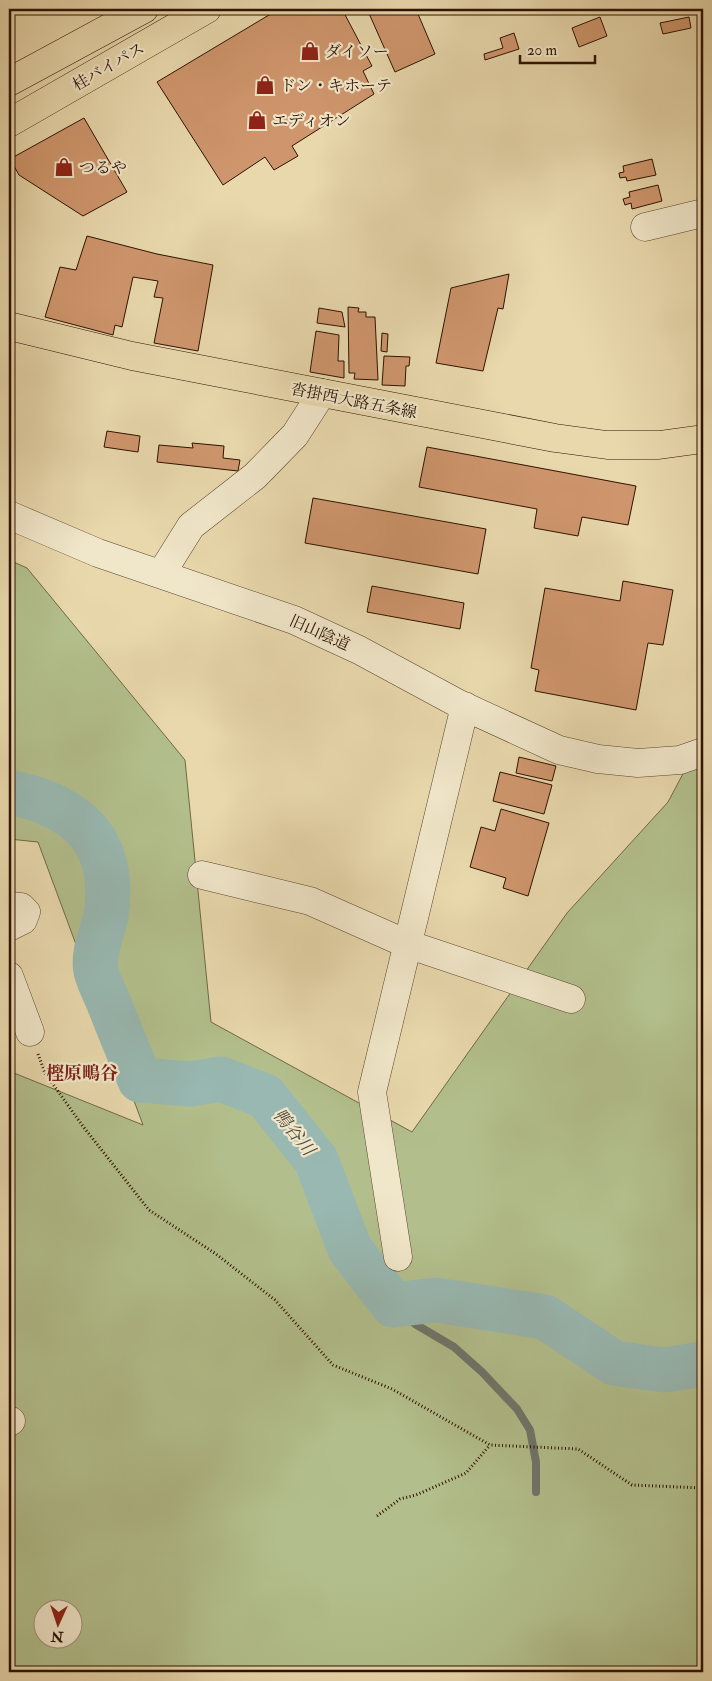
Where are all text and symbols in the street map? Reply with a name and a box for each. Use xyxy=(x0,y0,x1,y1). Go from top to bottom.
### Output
scale bar xyxy=(520,32,594,64)
street label: 桂バイパス xyxy=(69,38,148,95)
shop icon: ダイソー xyxy=(299,40,321,62)
text: 20 m xyxy=(527,41,557,60)
place label: ダイソー xyxy=(325,42,389,62)
shop icon: ドン・キホーテ xyxy=(254,74,276,96)
place label: ドン・キホーテ xyxy=(280,76,392,96)
shop icon: エディオン xyxy=(246,109,268,131)
place label: エディオン xyxy=(272,111,351,131)
shop icon: つるや xyxy=(53,156,75,178)
place label: つるや xyxy=(79,158,127,178)
street label: 沓掛西大路五条線 xyxy=(289,379,419,423)
street label: 旧山陰道 xyxy=(286,611,353,655)
district label: 樫原鴫谷 xyxy=(46,1062,118,1085)
water label: 鴨谷川 xyxy=(268,1104,321,1162)
north arrow xyxy=(32,1598,82,1648)
text: N xyxy=(50,1628,65,1645)

